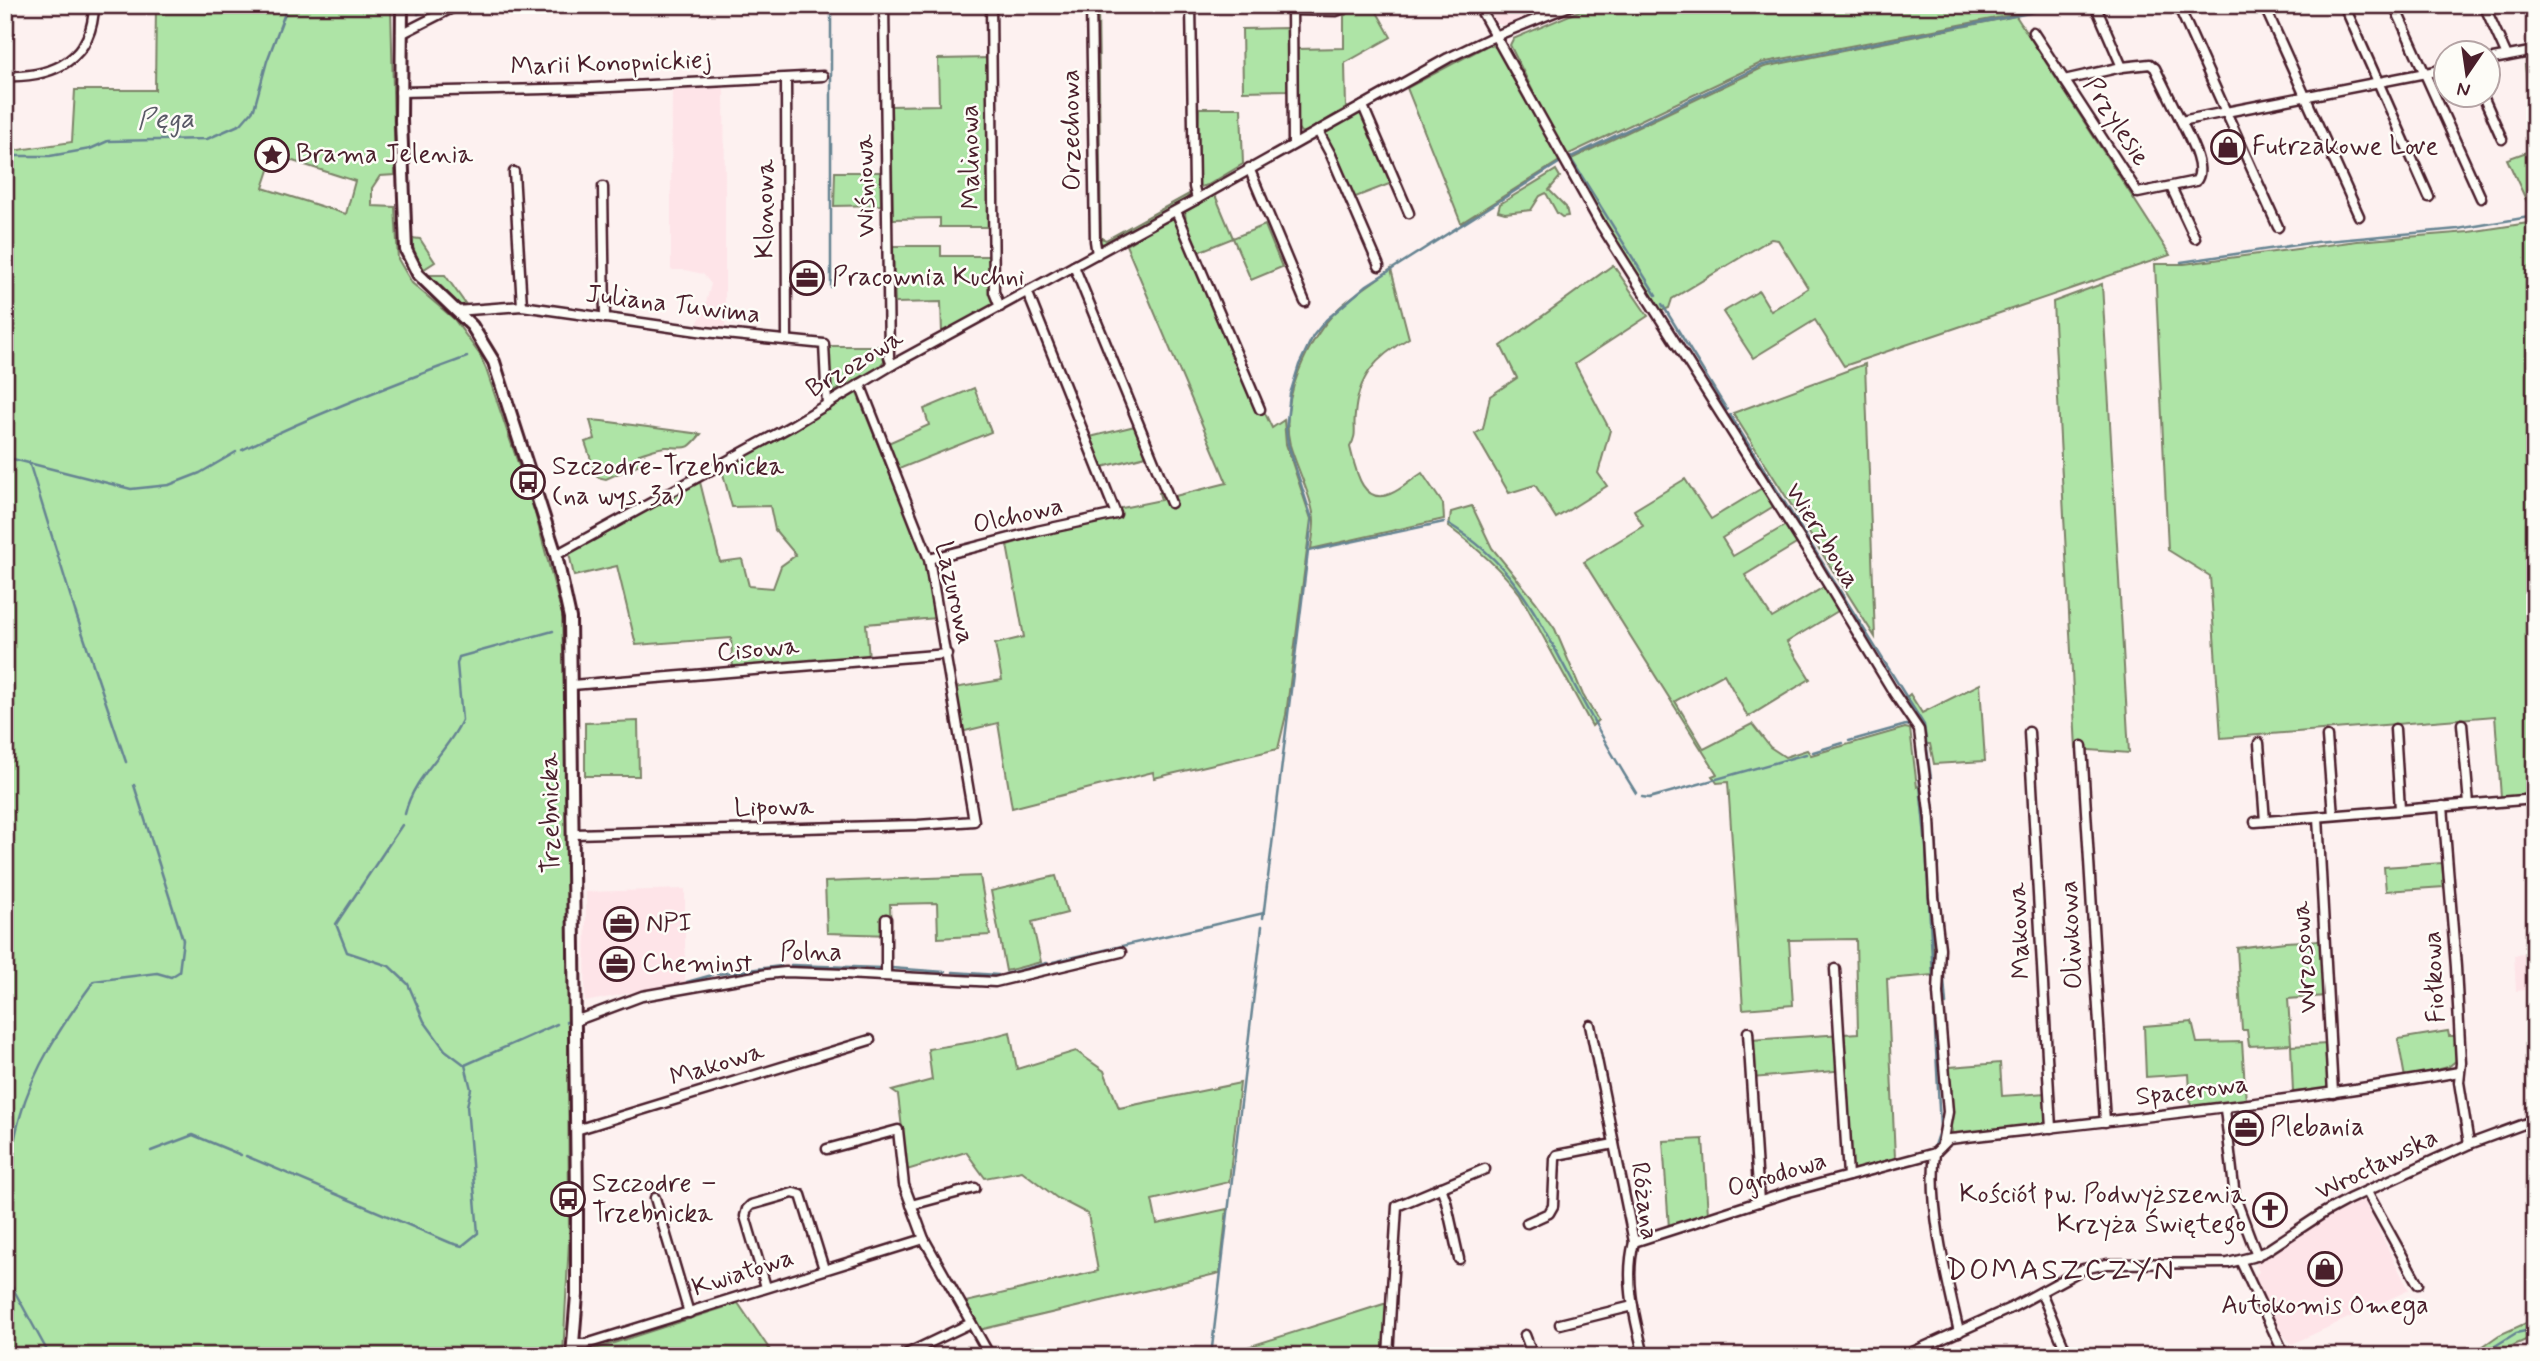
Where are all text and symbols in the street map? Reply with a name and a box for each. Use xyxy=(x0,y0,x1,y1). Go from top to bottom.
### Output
north arrow xyxy=(2432,38,2502,108)
street label: Marii Konopnickiej xyxy=(510,44,712,84)
street label: Orzechowa xyxy=(1054,69,1090,191)
street label: Przylesie xyxy=(2075,71,2157,173)
text: N xyxy=(2455,75,2472,103)
water label: Pęga xyxy=(137,101,195,139)
street label: Malinowa xyxy=(953,104,989,210)
shop icon: Futrzakowe Love xyxy=(2209,128,2247,166)
place label: Futrzakowe Love xyxy=(2252,130,2439,164)
street label: Wiśniowa xyxy=(848,134,884,238)
place icon: Brama Jelenia xyxy=(253,136,291,174)
place label: Brama Jelenia xyxy=(296,138,473,172)
street label: Klonowa xyxy=(749,159,783,259)
office icon: Pracownia Kuchni xyxy=(788,259,826,297)
place label: Pracownia Kuchni xyxy=(832,261,1024,295)
street label: Juliana Tuwima xyxy=(584,277,762,333)
street label: Brzozowa xyxy=(800,322,910,406)
place label: Szczodre-Trzebnicka (na wys. 3a) xyxy=(552,450,785,514)
bus stop icon: Szczodre-Trzebnicka (na wys. 3a) xyxy=(509,463,547,501)
street label: Wierzbowa xyxy=(1776,477,1868,595)
street label: Olchowa xyxy=(970,489,1066,543)
street label: Lazurowa xyxy=(926,538,982,648)
street label: Cisowa xyxy=(715,629,801,671)
street label: Trzebnicka xyxy=(533,752,569,874)
street label: Lipowa xyxy=(734,790,815,826)
street label: Oliwkowa xyxy=(2052,880,2092,990)
street label: Makowa xyxy=(2000,881,2040,980)
street label: Wrzosowa xyxy=(2284,900,2326,1014)
office icon: NPI xyxy=(602,905,640,943)
place label: NPI xyxy=(646,907,692,941)
street label: Fiołkowa xyxy=(2416,930,2454,1024)
street label: Polna xyxy=(780,936,842,970)
office icon: Cheminst xyxy=(598,945,636,983)
place label: Cheminst xyxy=(642,947,752,981)
street label: Makowa xyxy=(666,1034,769,1095)
street label: Spacerowa xyxy=(2134,1067,2250,1115)
office icon: Plebania xyxy=(2227,1109,2265,1147)
place label: Plebania xyxy=(2270,1111,2365,1145)
street label: Wrocławska xyxy=(2310,1121,2444,1209)
street label: Ogrodowa xyxy=(1723,1144,1831,1206)
street label: Różana xyxy=(1622,1160,1666,1242)
place label: Szczodre – Trzebnicka xyxy=(592,1167,719,1231)
place label: Kościół pw. Podwyższenia Krzyża Świętego xyxy=(1959,1178,2246,1245)
bus stop icon: Szczodre – Trzebnicka xyxy=(549,1180,587,1218)
church icon: Kościół pw. Podwyższenia Krzyża Świętego xyxy=(2251,1191,2289,1229)
street label: Kwiatowa xyxy=(688,1241,798,1305)
shop icon: Autokomis Omega xyxy=(2306,1250,2344,1288)
district label: DOMASZCZYN xyxy=(1946,1251,2176,1290)
place label: Autokomis Omega xyxy=(2221,1289,2429,1325)

